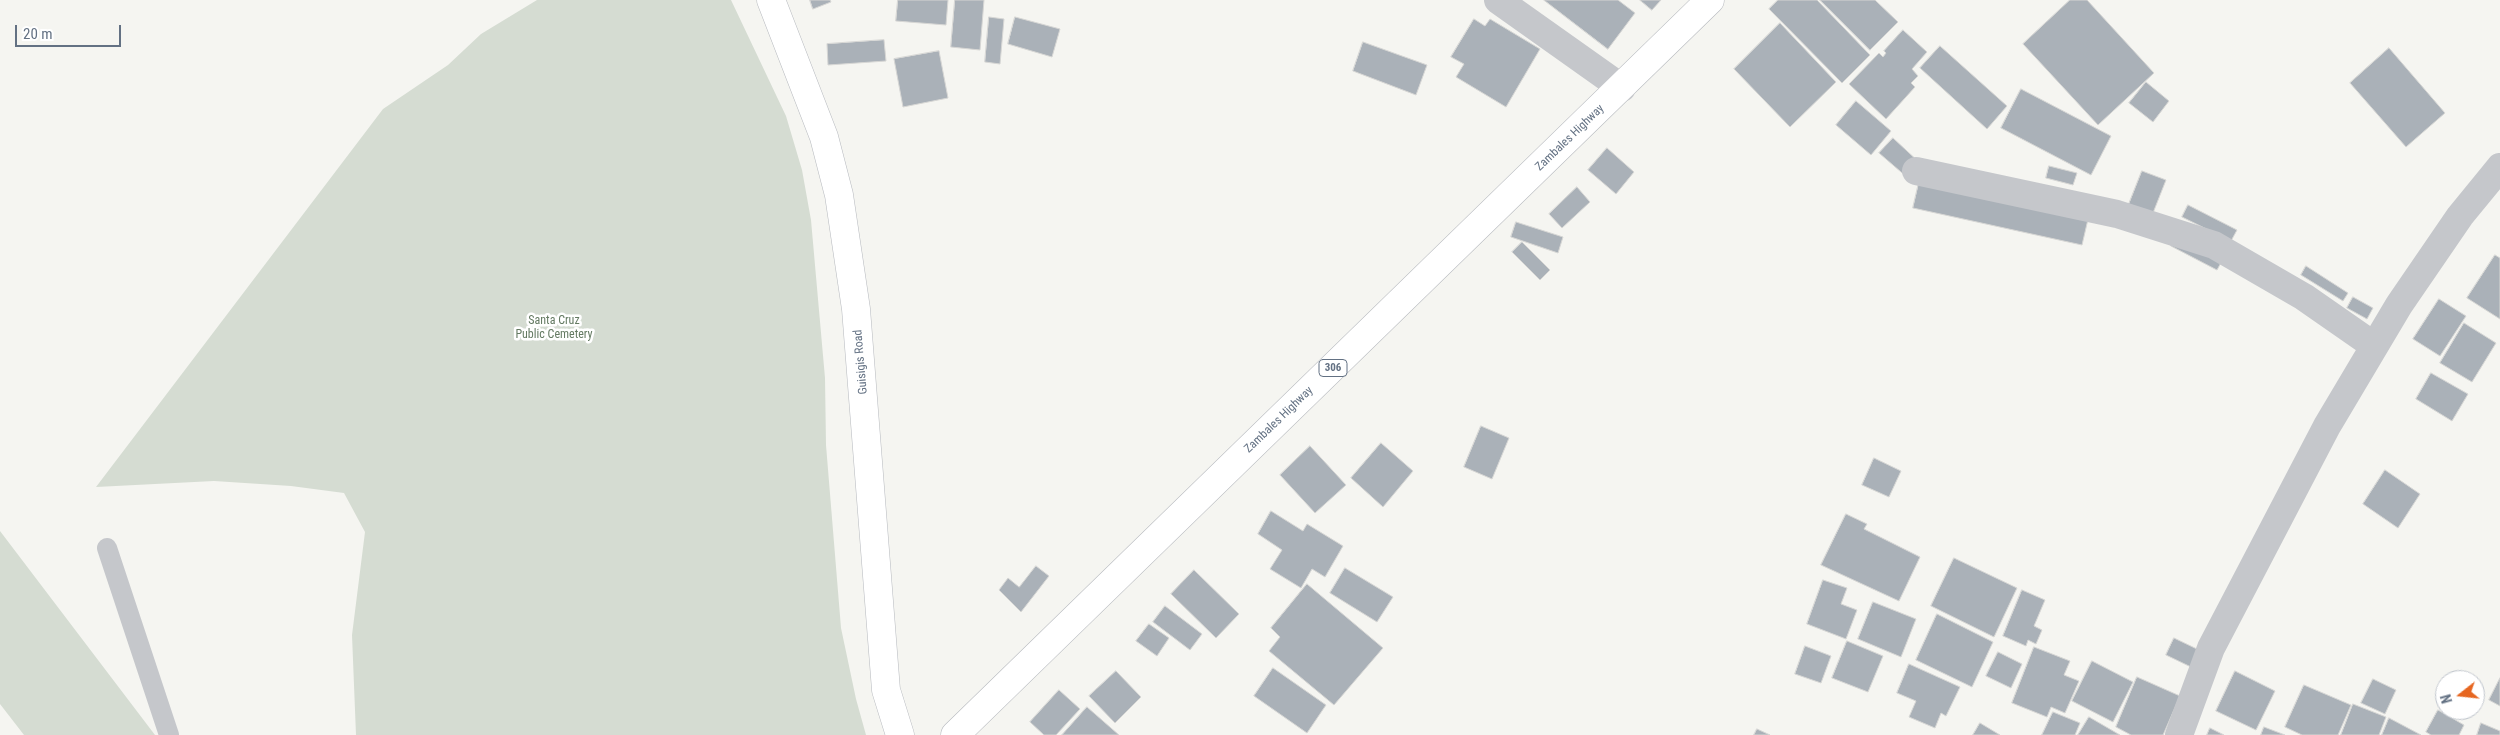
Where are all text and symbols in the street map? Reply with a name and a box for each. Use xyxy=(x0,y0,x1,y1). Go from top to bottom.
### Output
scale bar xyxy=(18,15,124,47)
text: 20 m xyxy=(23,25,53,43)
street label: Zambales Highway xyxy=(1533,102,1607,174)
park label: Santa Cruz Public Cemetery xyxy=(515,314,593,342)
street label: Guisigis Road xyxy=(851,329,871,395)
road number: 306 xyxy=(1319,359,1347,376)
street label: Zambales Highway xyxy=(1242,384,1316,456)
north arrow xyxy=(2435,670,2485,720)
text: N xyxy=(2438,693,2455,705)

